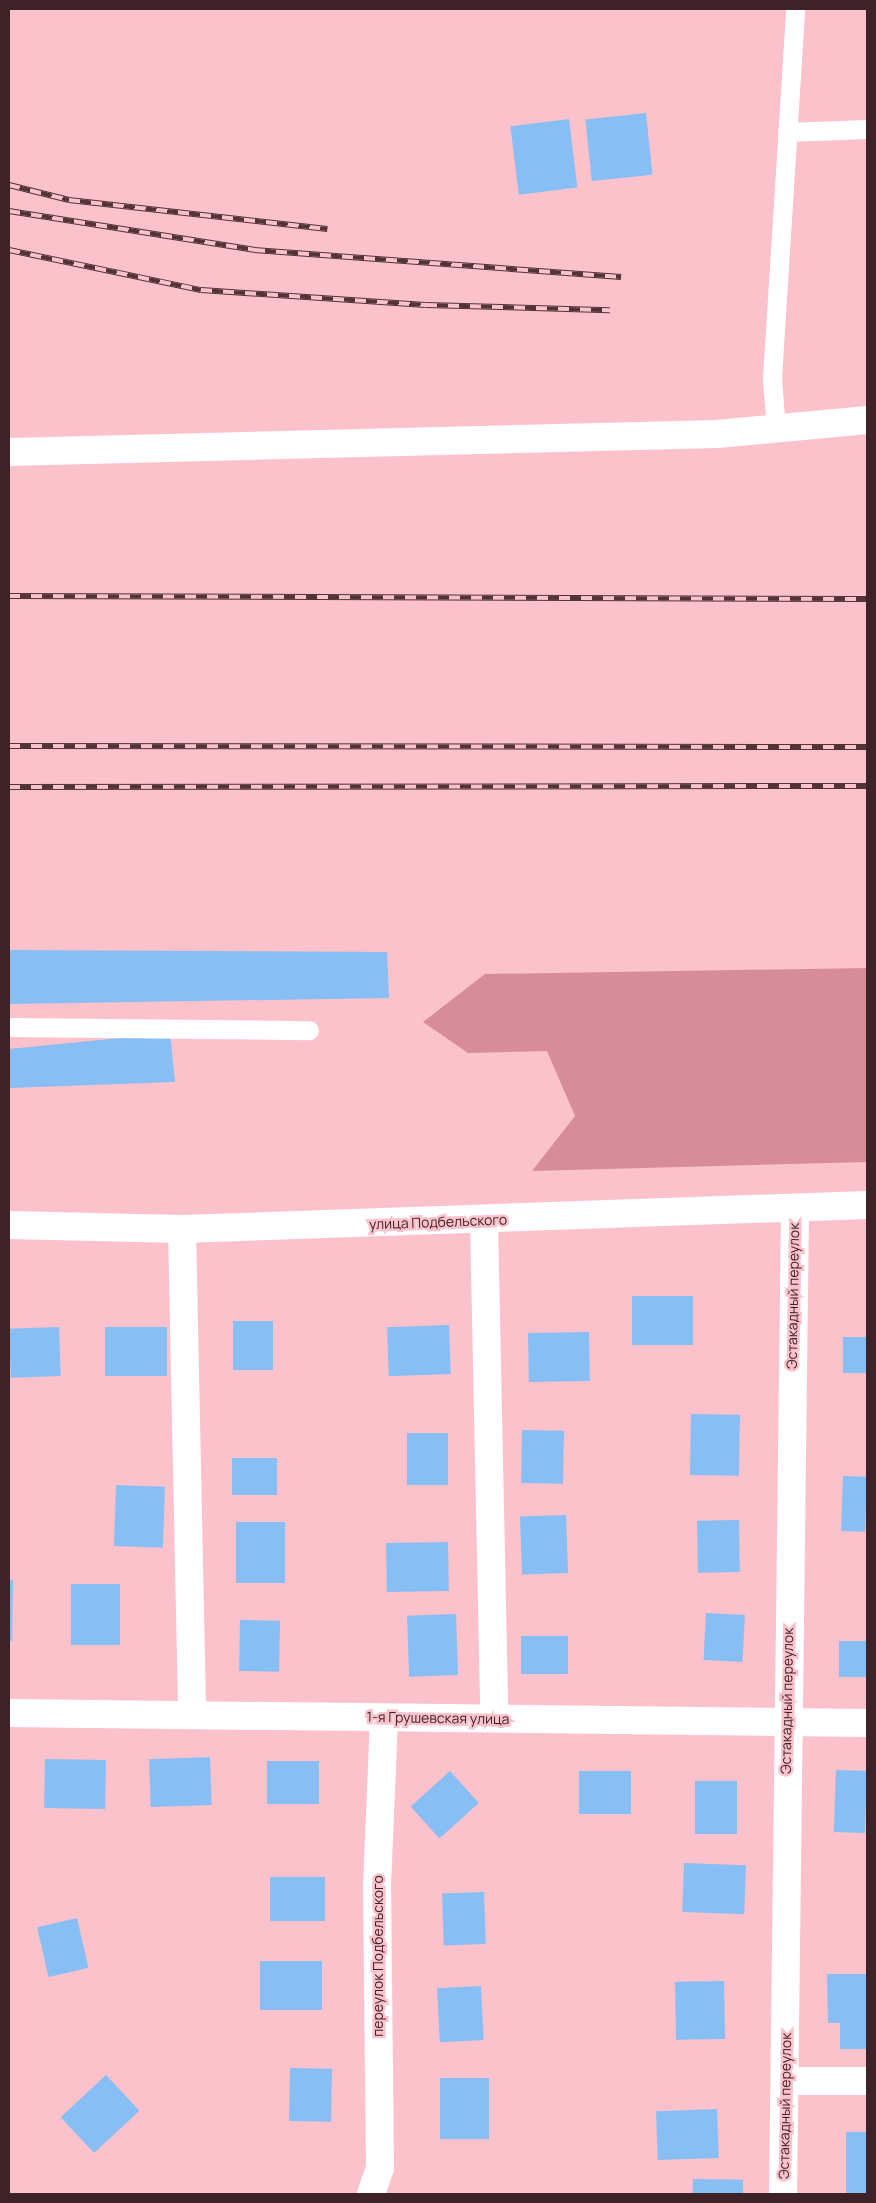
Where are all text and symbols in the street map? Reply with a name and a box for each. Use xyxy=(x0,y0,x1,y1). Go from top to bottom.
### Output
street label: улица Подбельского xyxy=(369,1211,507,1233)
street label: Эстакадный переулок xyxy=(783,1223,803,1369)
street label: Эстакадный переулок xyxy=(777,1628,797,1774)
street label: 1-я Грушевская улица xyxy=(366,1708,510,1728)
street label: переулок Подбельского xyxy=(370,1875,386,2037)
street label: Эстакадный переулок xyxy=(775,2033,795,2179)

